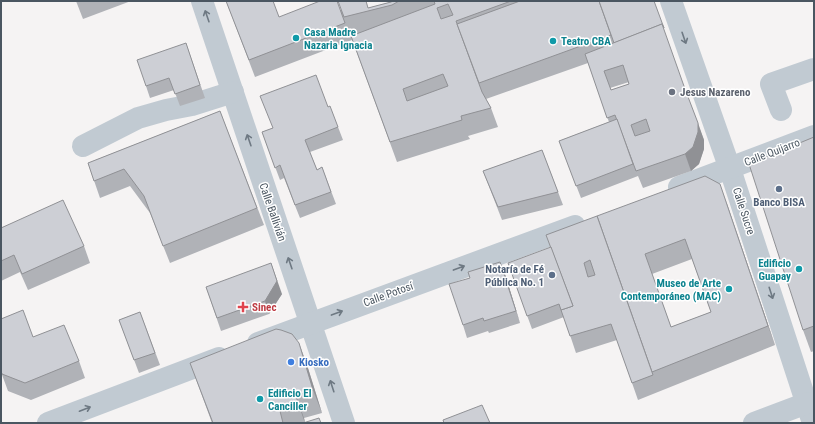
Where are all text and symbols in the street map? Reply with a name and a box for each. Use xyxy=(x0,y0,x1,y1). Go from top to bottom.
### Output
one-way arrow xyxy=(203,10,210,23)
place label: Casa Madre Nazaria Ignacia xyxy=(304,26,372,52)
one-way arrow xyxy=(680,31,688,43)
marker: Casa Madre Nazaria Ignacia xyxy=(291,33,301,43)
place label: Teatro CBA xyxy=(561,35,611,48)
marker: Teatro CBA xyxy=(548,36,558,46)
place label: Jesus Nazareno xyxy=(680,86,751,99)
marker: Jesus Nazareno xyxy=(667,87,677,97)
one-way arrow xyxy=(244,134,252,146)
street label: Calle Quijarro xyxy=(743,136,802,169)
street label: Calle Ballivián xyxy=(256,181,289,243)
marker: Banco BISA xyxy=(774,184,784,194)
street label: Calle Sucre xyxy=(730,186,757,236)
place label: Banco BISA xyxy=(753,196,805,209)
one-way arrow xyxy=(286,257,294,269)
place label: Edificio Guapay xyxy=(758,257,792,283)
place label: Notaría de Fé Pública No. 1 xyxy=(485,263,544,289)
one-way arrow xyxy=(453,264,465,272)
marker: Edificio Guapay xyxy=(794,264,804,274)
marker: Notaría de Fé Pública No. 1 xyxy=(547,270,557,280)
place label: Museo de Arte Contemporáneo (MAC) xyxy=(621,277,721,303)
street label: Calle Potosí xyxy=(361,279,415,309)
marker: Museo de Arte Contemporáneo (MAC) xyxy=(724,284,734,294)
one-way arrow xyxy=(768,287,775,300)
marker: Sinec xyxy=(237,301,249,313)
place label: Sinec xyxy=(252,301,276,314)
one-way arrow xyxy=(330,308,342,316)
place label: Kiosko xyxy=(299,356,330,369)
marker: Kiosko xyxy=(286,357,296,367)
one-way arrow xyxy=(328,380,335,393)
place label: Edificio El Canciller xyxy=(268,387,312,413)
marker: Edificio El Canciller xyxy=(255,394,265,404)
one-way arrow xyxy=(78,405,90,413)

